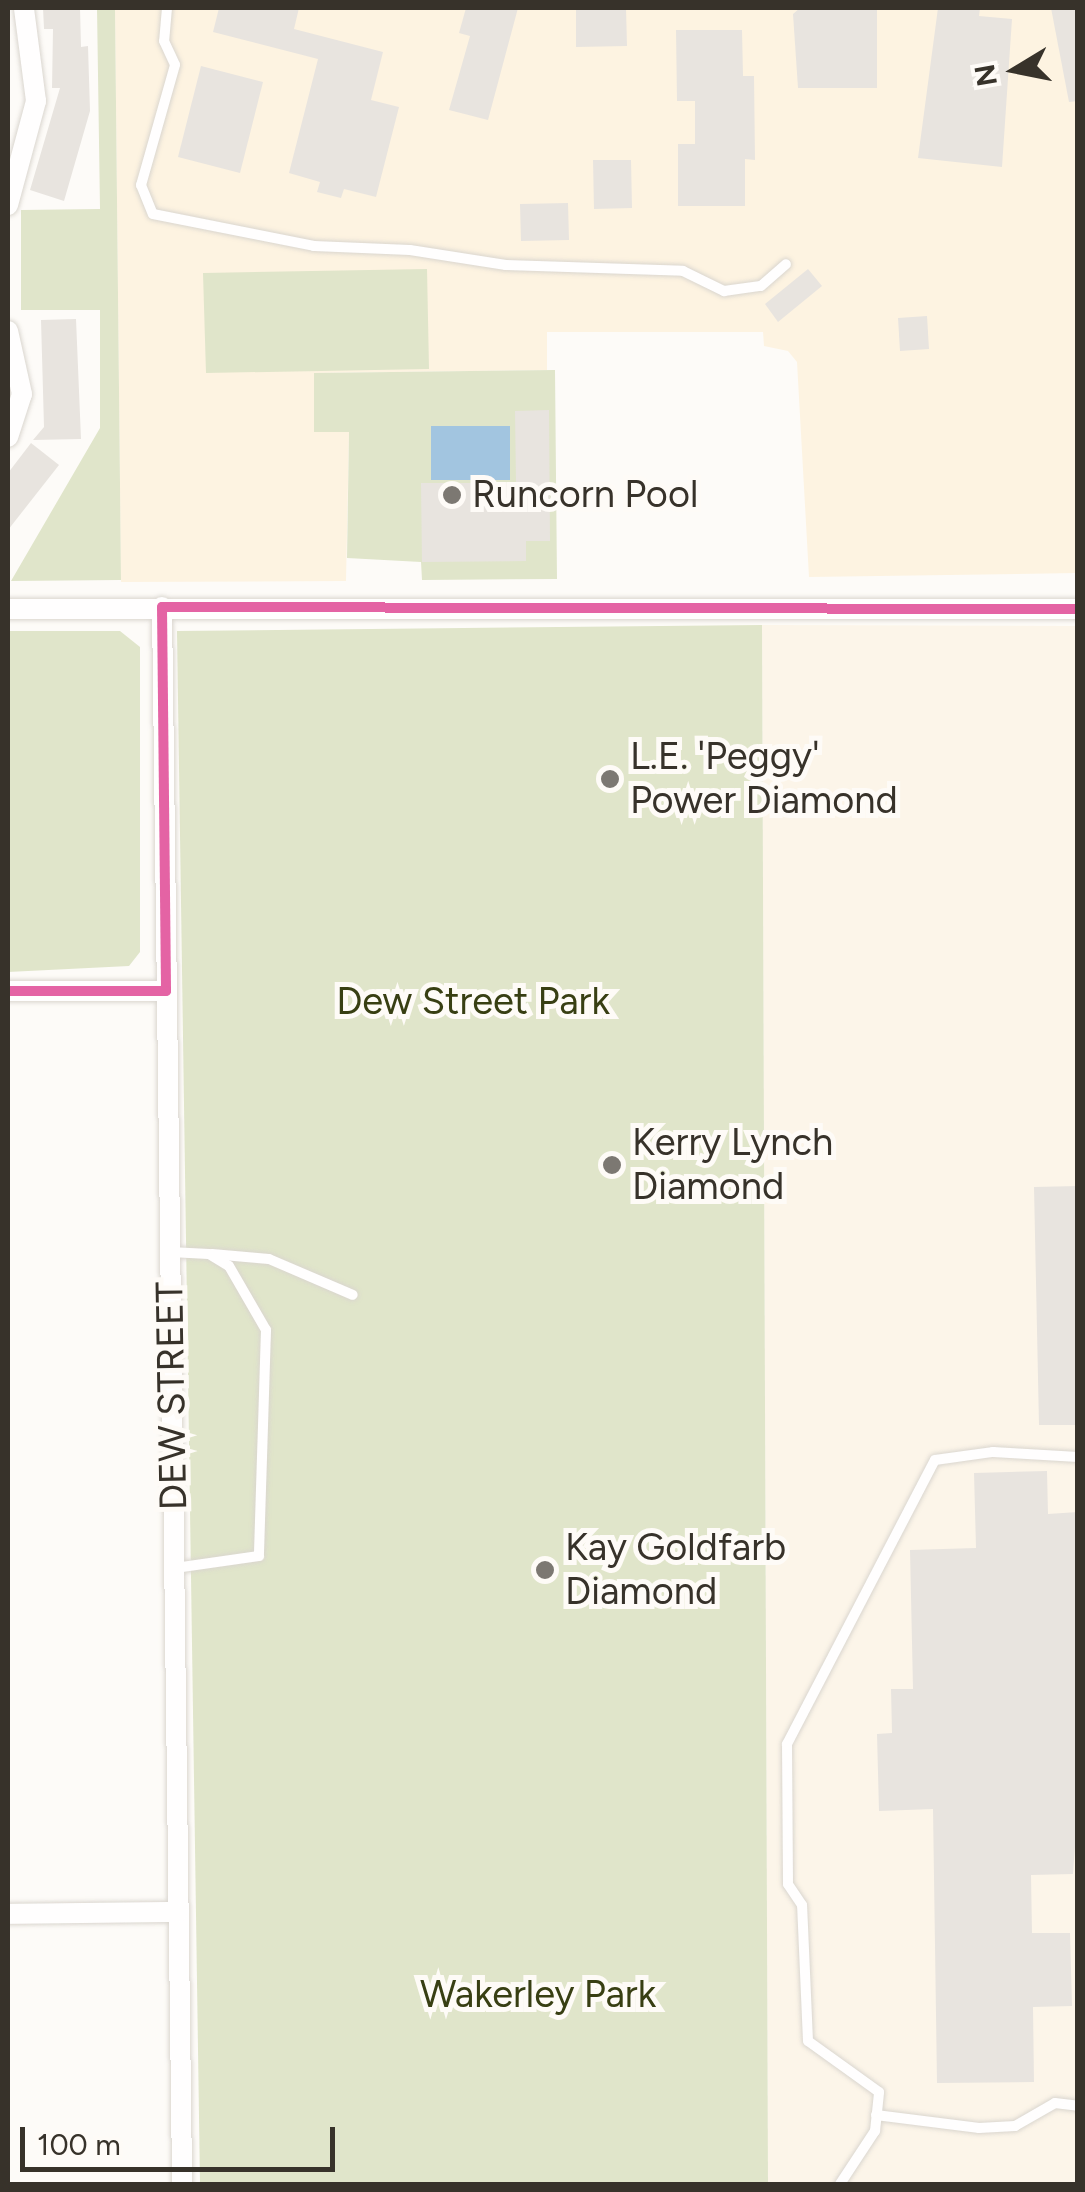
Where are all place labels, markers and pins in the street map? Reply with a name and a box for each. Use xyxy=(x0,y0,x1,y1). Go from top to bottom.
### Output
place label: Runcorn Pool xyxy=(472,472,698,518)
marker: Runcorn Pool xyxy=(441,484,463,506)
place label: L.E. 'Peggy' Power Diamond xyxy=(630,734,898,824)
marker: L.E. 'Peggy' Power Diamond xyxy=(599,768,621,790)
place label: Kerry Lynch Diamond xyxy=(632,1120,833,1210)
marker: Kerry Lynch Diamond xyxy=(601,1154,623,1176)
place label: Kay Goldfarb Diamond xyxy=(565,1525,786,1615)
marker: Kay Goldfarb Diamond xyxy=(534,1559,556,1581)

